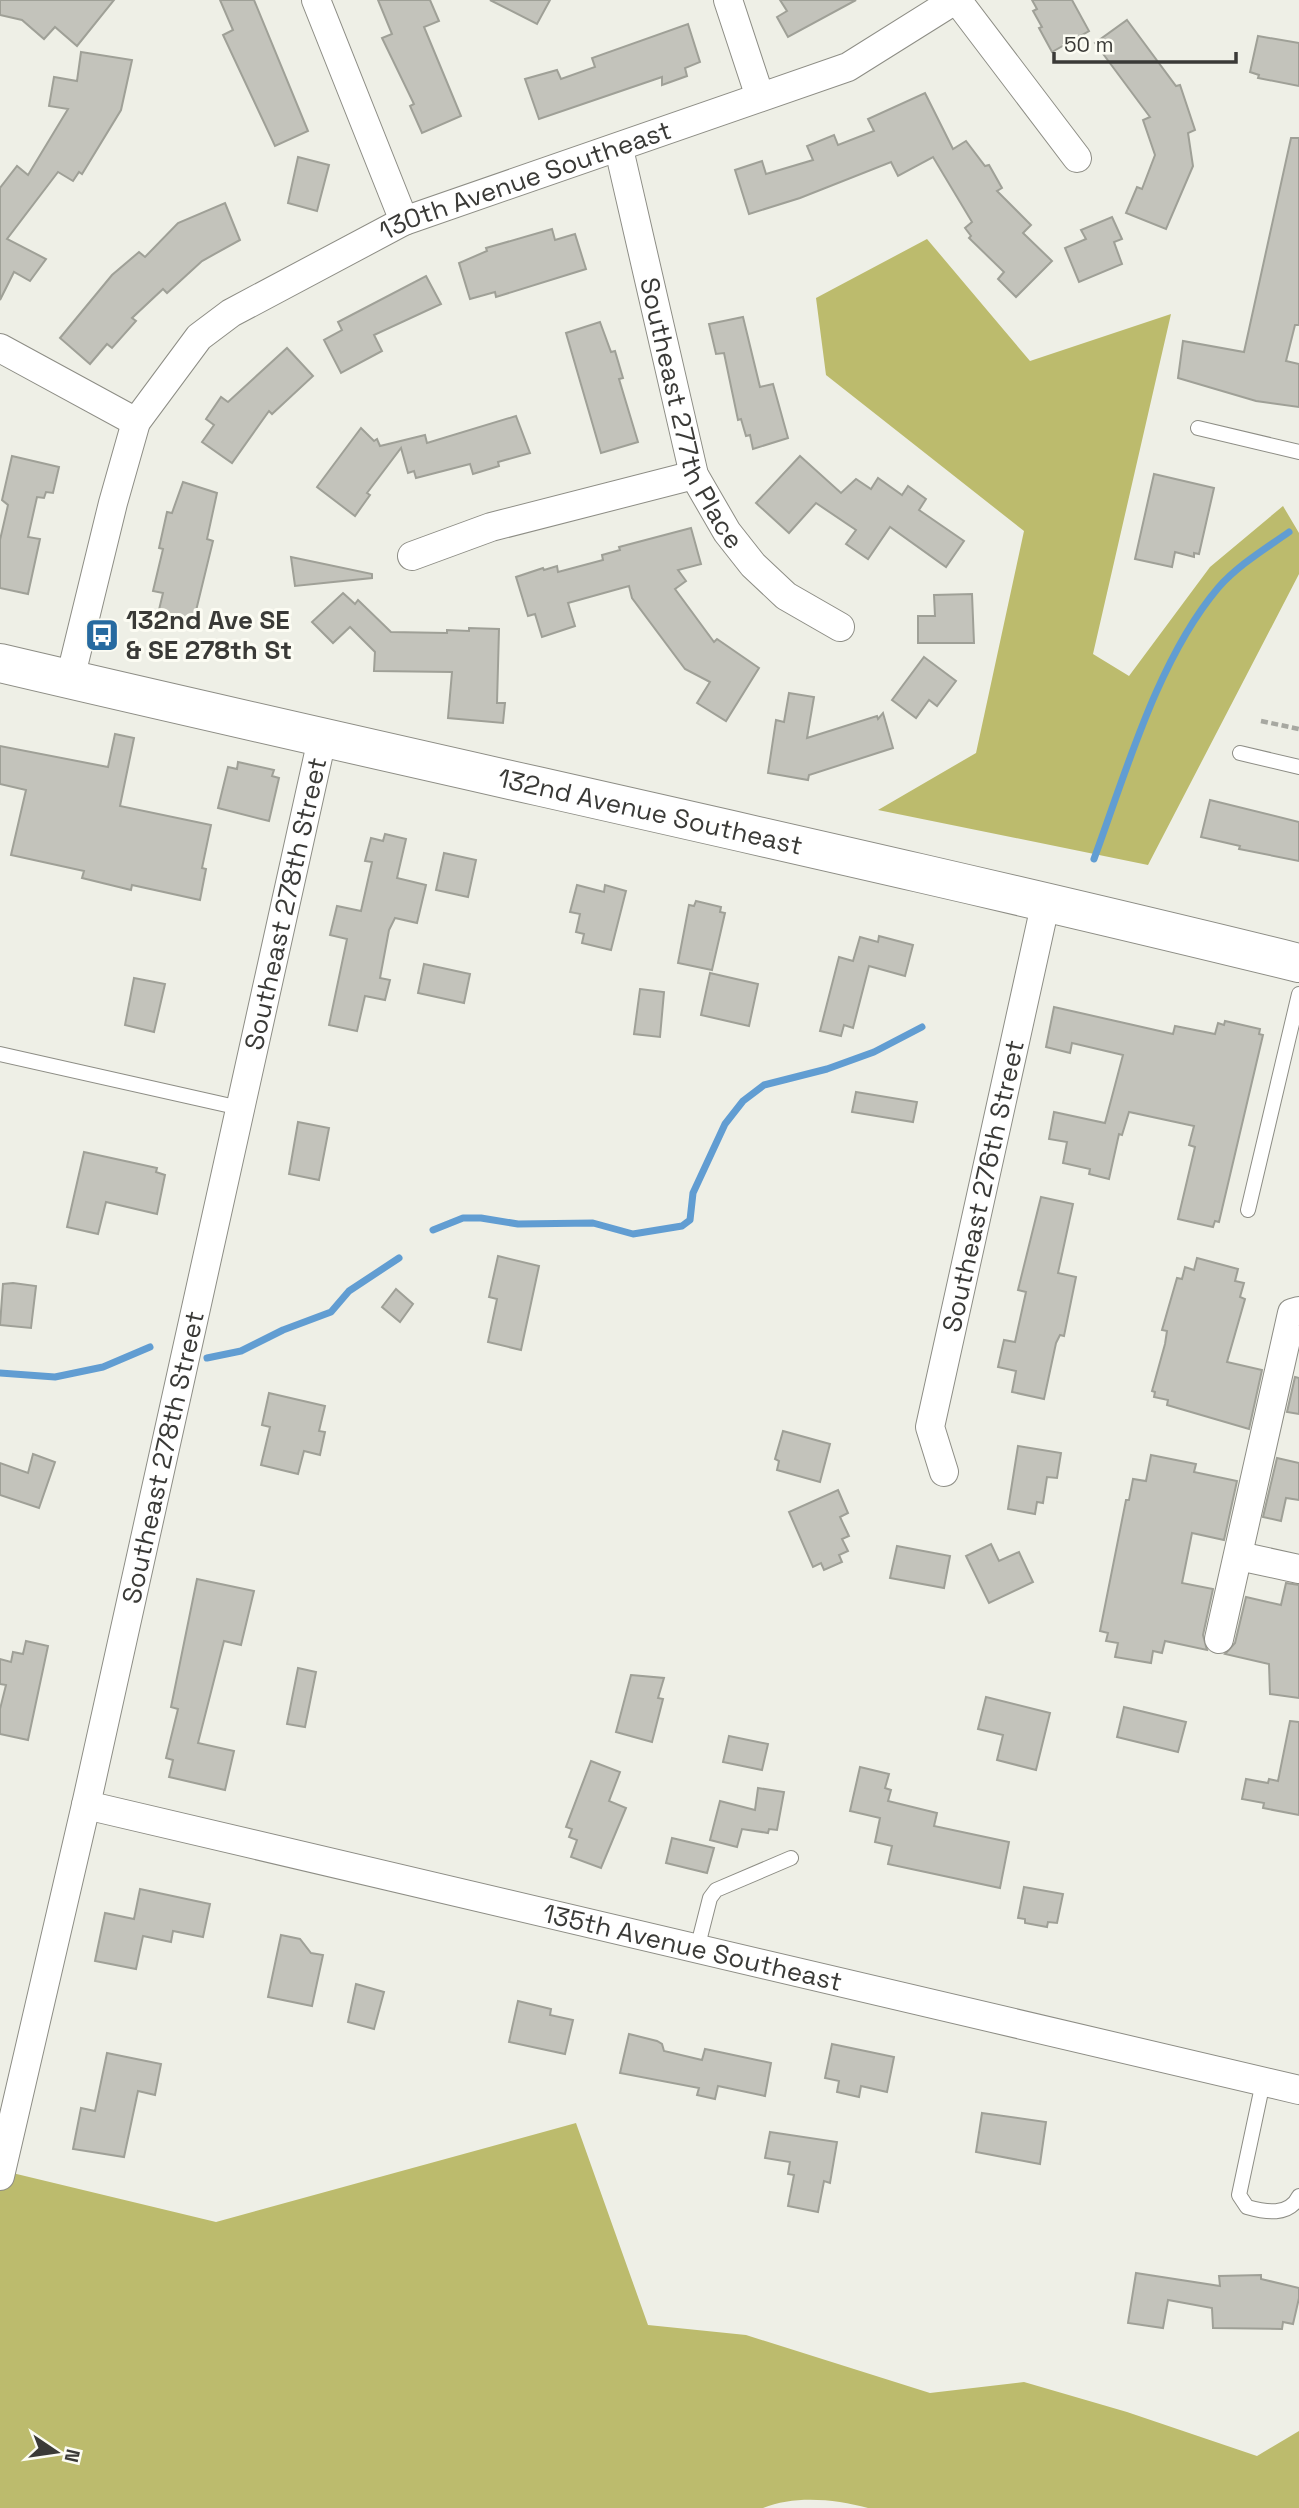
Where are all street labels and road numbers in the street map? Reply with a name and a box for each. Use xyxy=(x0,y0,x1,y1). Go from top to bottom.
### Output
street label: 130th Avenue Southeast xyxy=(373,113,676,248)
street label: Southeast 277th Place xyxy=(632,274,751,556)
street label: Southeast 278th Street xyxy=(237,754,334,1053)
street label: 132nd Avenue Southeast xyxy=(495,761,806,863)
street label: Southeast 276th Street xyxy=(934,1037,1032,1335)
street label: Southeast 278th Street xyxy=(114,1308,212,1607)
street label: 135th Avenue Southeast xyxy=(539,1896,846,1999)

